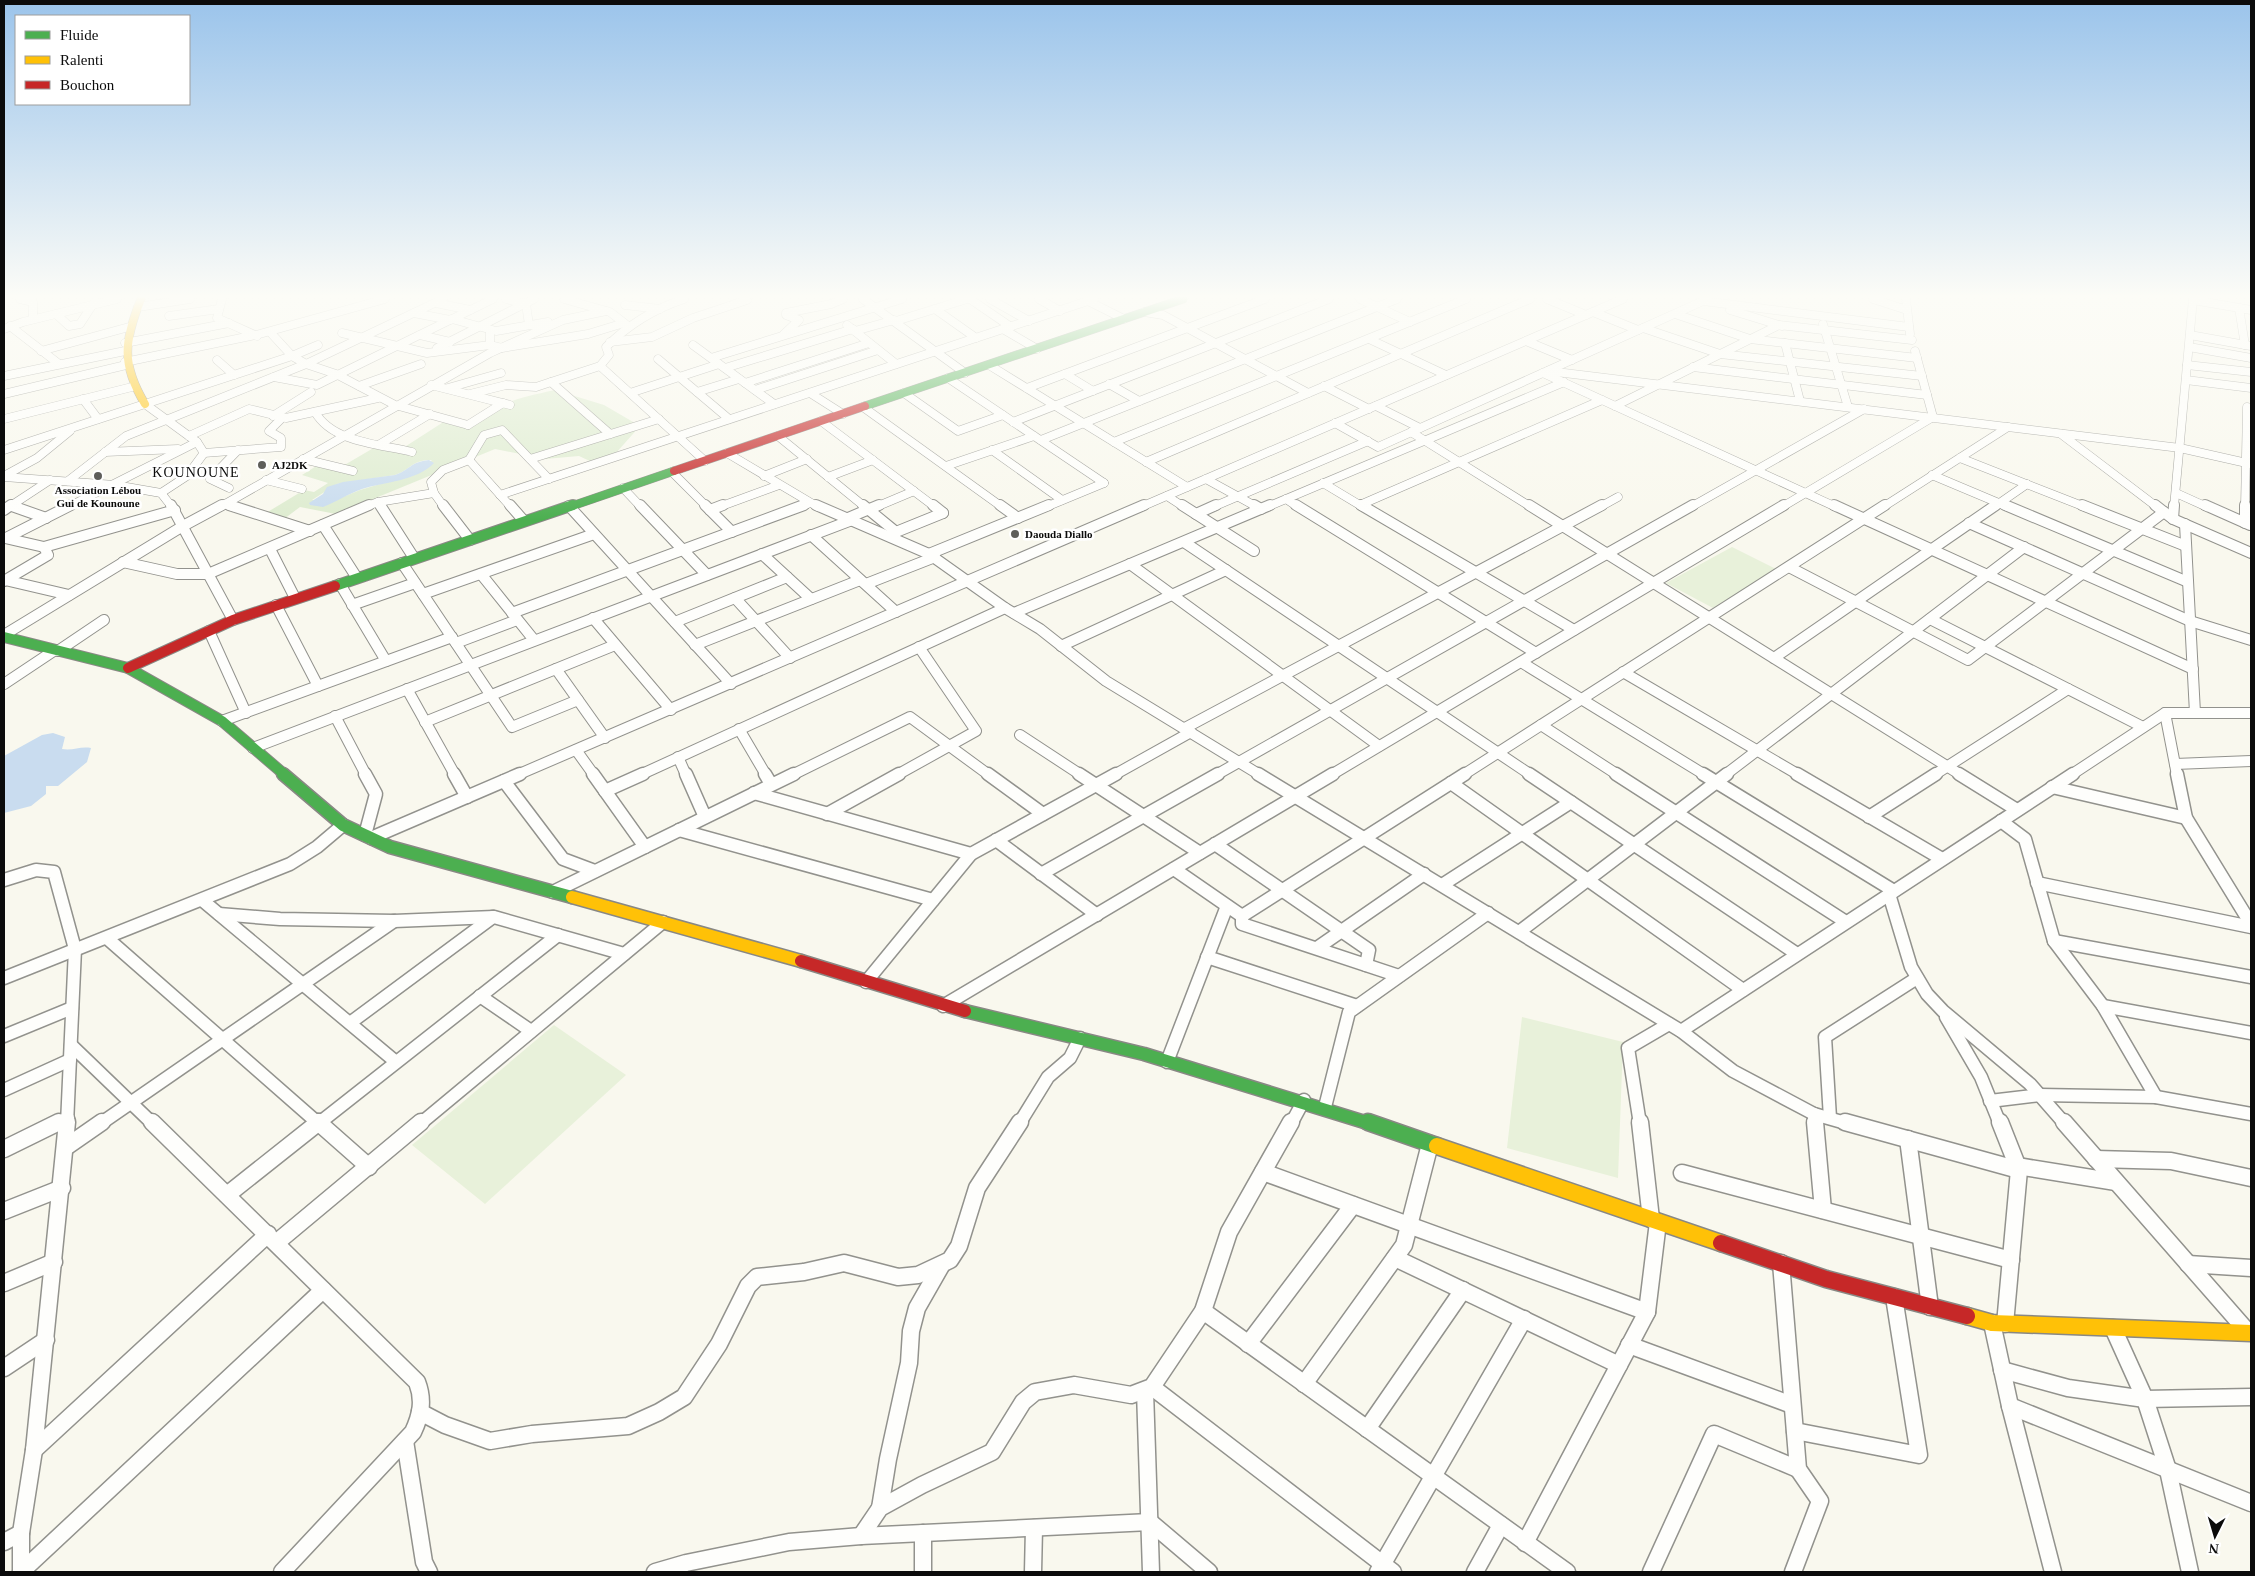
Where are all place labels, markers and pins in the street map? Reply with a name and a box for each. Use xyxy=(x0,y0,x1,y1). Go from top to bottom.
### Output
marker: AJ2DK xyxy=(256,459,268,471)
place label: AJ2DK xyxy=(272,459,308,471)
marker: Association Lébou Gui de Kounoune xyxy=(92,470,104,482)
place label: Association Lébou Gui de Kounoune xyxy=(55,484,141,509)
marker: Daouda Diallo xyxy=(1009,528,1021,540)
place label: Daouda Diallo xyxy=(1025,528,1093,540)

